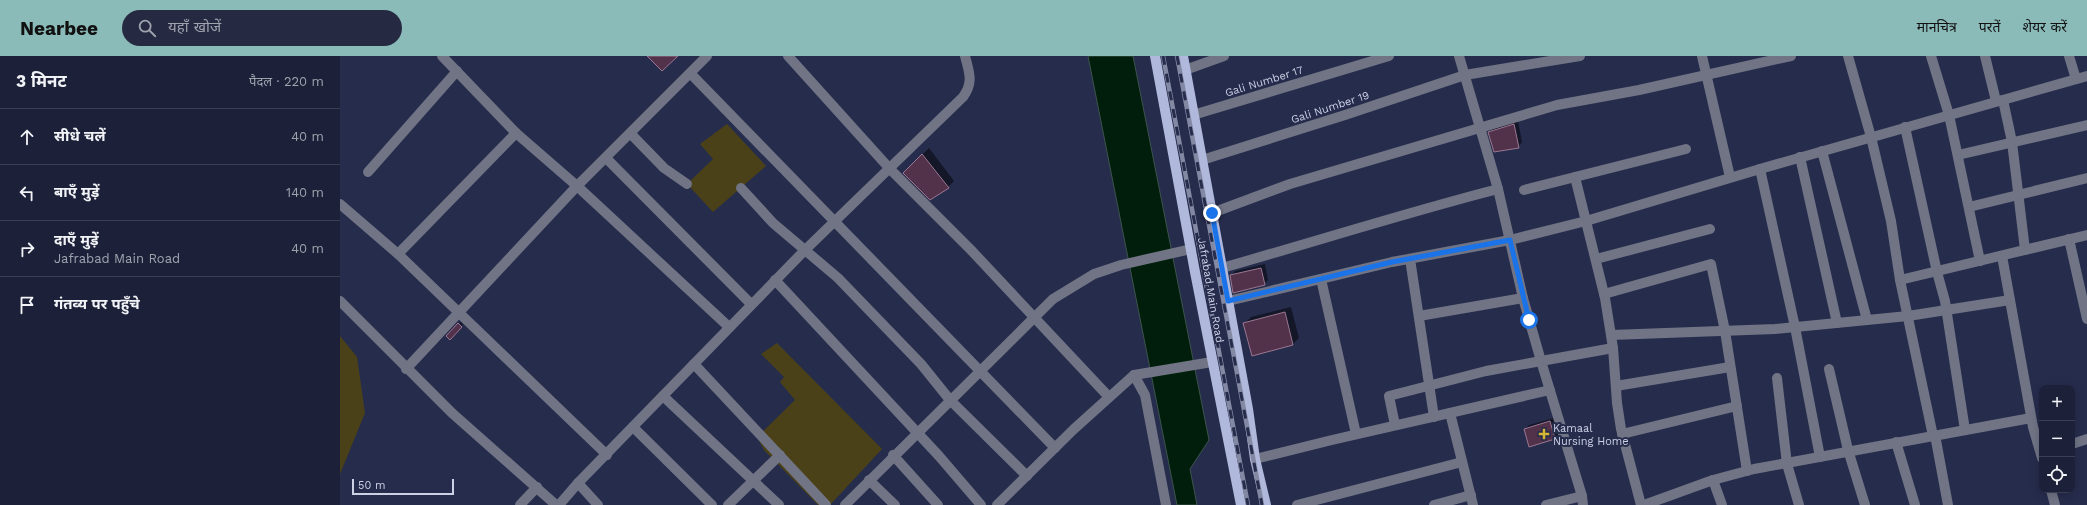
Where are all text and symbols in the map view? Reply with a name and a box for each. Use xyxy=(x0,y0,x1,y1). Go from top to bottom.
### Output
search box xyxy=(122,10,402,46)
text: Nearbee xyxy=(20,17,98,40)
icon: search xyxy=(136,17,158,39)
text: यहाँ खोजें xyxy=(168,18,221,36)
text: मानचित्र xyxy=(1917,19,1957,35)
text: परतें xyxy=(1979,19,2000,35)
text: शेयर करें xyxy=(2022,19,2067,35)
street label: Gali Number 17 xyxy=(1224,63,1305,100)
text: 3 मिनट xyxy=(16,71,67,91)
text: पैदल · 220 m xyxy=(249,74,324,89)
street label: Gali Number 19 xyxy=(1289,89,1371,126)
icon: ahead xyxy=(16,126,38,148)
text: सीधे चलें xyxy=(54,127,106,145)
text: 40 m xyxy=(291,129,324,144)
icon: left xyxy=(16,182,38,204)
text: बाएँ मुड़ें xyxy=(54,183,99,201)
text: 140 m xyxy=(286,185,324,200)
route end xyxy=(1203,204,1221,222)
text: दाएँ मुड़ें xyxy=(54,231,99,249)
street label: Jafrabad Main Road xyxy=(1195,236,1226,344)
icon: right xyxy=(16,238,38,260)
text: 40 m xyxy=(291,241,324,256)
text: Jafrabad Main Road xyxy=(54,251,180,266)
icon: arrive xyxy=(16,294,38,316)
text: गंतव्य पर पहुँचे xyxy=(54,295,140,313)
route start xyxy=(1520,311,1538,329)
map controls xyxy=(2039,385,2075,493)
button: + xyxy=(2039,385,2075,421)
button: − xyxy=(2039,421,2075,457)
place label: Kamaal Nursing Home xyxy=(1553,422,1629,448)
marker: Kamaal Nursing Home xyxy=(1538,428,1550,440)
button: locate xyxy=(2039,457,2075,493)
scale bar xyxy=(352,477,454,496)
text: 50 m xyxy=(358,479,385,492)

